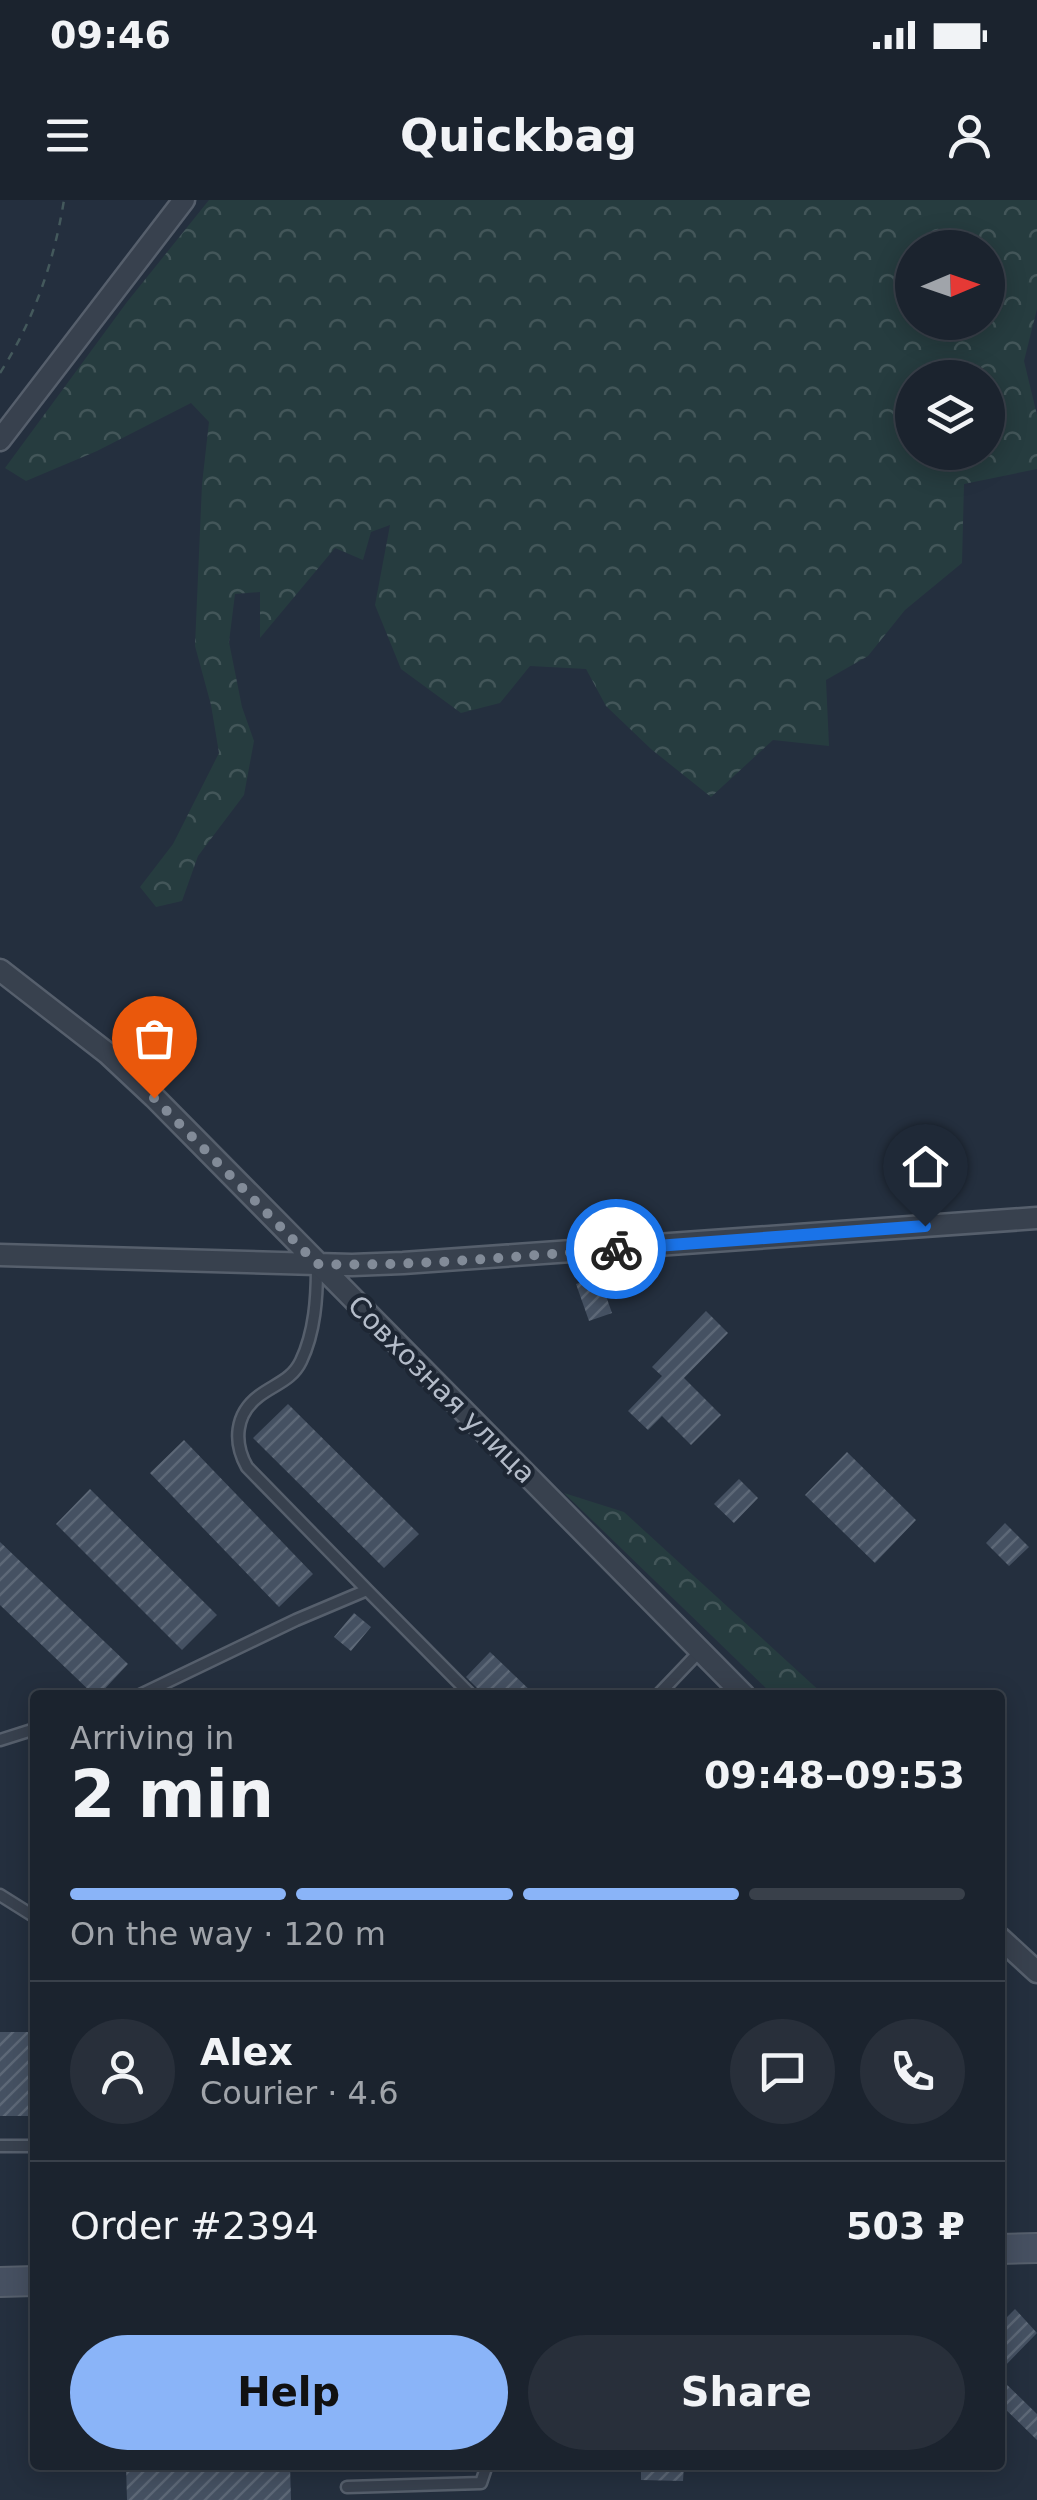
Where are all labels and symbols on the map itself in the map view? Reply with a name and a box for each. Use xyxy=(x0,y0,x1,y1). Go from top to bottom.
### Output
north arrow xyxy=(895,230,1005,340)
pin xyxy=(112,996,197,1099)
pin xyxy=(883,1124,968,1227)
courier xyxy=(566,1199,666,1299)
street label: Совхозная улица xyxy=(341,1289,542,1490)

